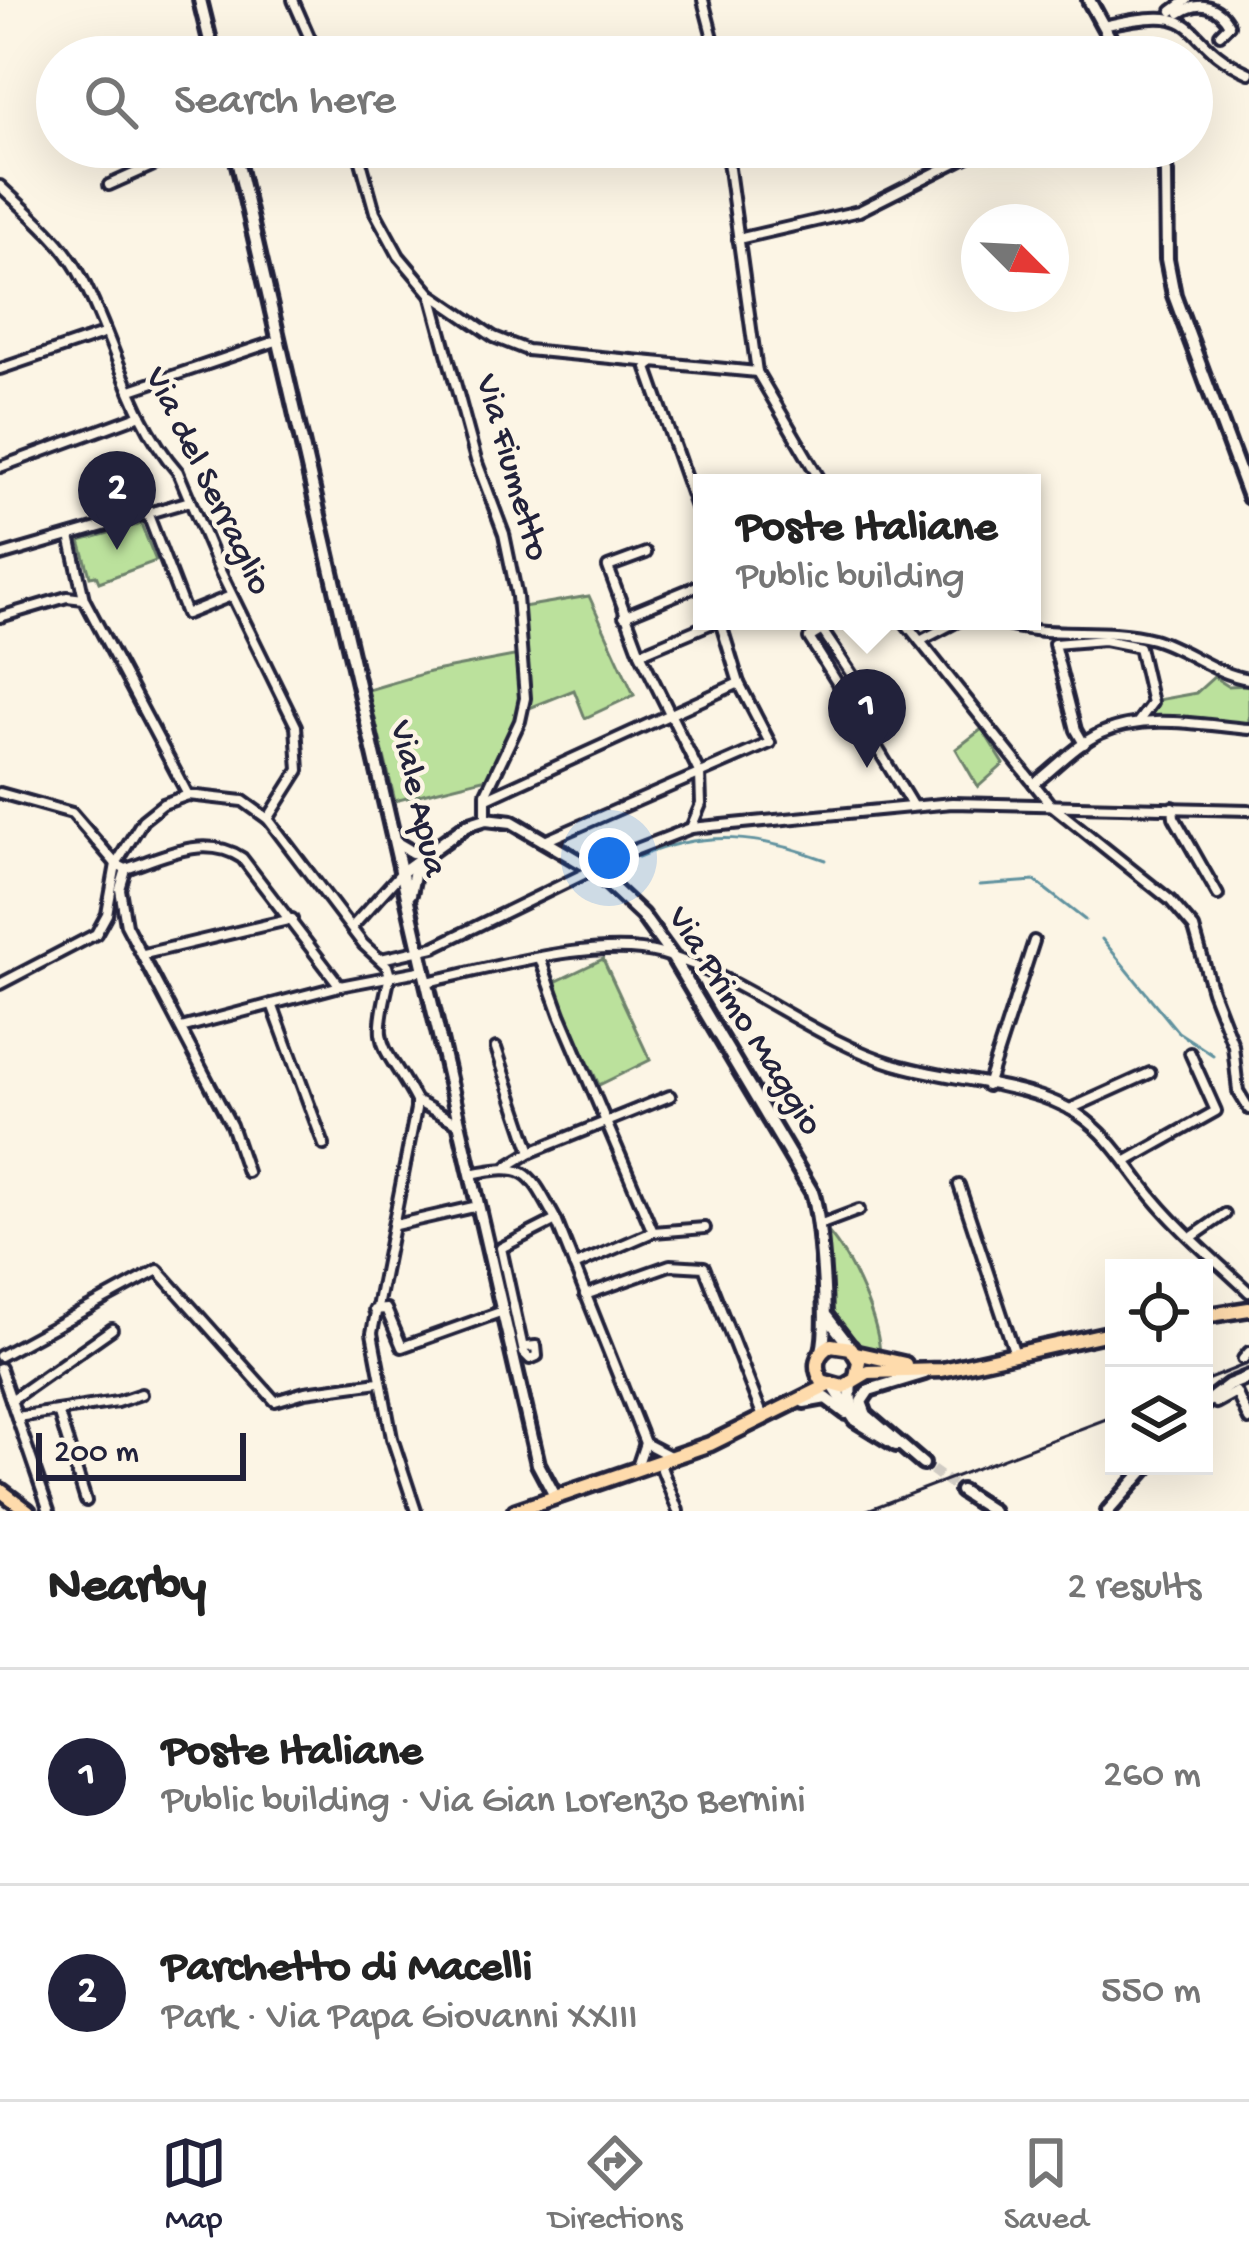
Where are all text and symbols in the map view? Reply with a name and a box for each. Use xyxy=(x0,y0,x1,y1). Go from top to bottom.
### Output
search box xyxy=(36,36,1213,168)
icon: search xyxy=(78,69,144,135)
text: Search here xyxy=(174,76,396,129)
north arrow xyxy=(961,204,1069,312)
street label: Via del Serraglio xyxy=(132,360,280,603)
street label: Via Fiumetto xyxy=(463,369,557,566)
pin: 2 xyxy=(78,451,156,550)
popup xyxy=(693,474,1041,630)
text: Poste Italiane xyxy=(737,503,997,556)
text: Public building xyxy=(737,556,965,602)
pin: 1 xyxy=(828,669,906,768)
street label: Viale Apua xyxy=(377,716,455,882)
your location xyxy=(579,828,639,888)
street label: Via Primo Maggio xyxy=(655,899,831,1144)
map controls xyxy=(1105,1259,1213,1475)
button: locate xyxy=(1105,1259,1213,1367)
button: layers xyxy=(1105,1367,1213,1475)
scale bar xyxy=(36,1427,246,1480)
text: 200 m xyxy=(54,1435,139,1473)
text: Nearby xyxy=(48,1559,206,1619)
text: 2 results xyxy=(1067,1566,1201,1612)
text: Poste Italiane xyxy=(162,1727,422,1780)
text: 1 xyxy=(79,1754,95,1800)
text: 260 m xyxy=(1103,1754,1201,1800)
text: Public building · Via Gian Lorenzo Bernini xyxy=(162,1780,806,1826)
text: Parchetto di Macelli xyxy=(162,1943,532,1996)
text: 2 xyxy=(77,1970,97,2016)
text: 550 m xyxy=(1101,1970,1201,2016)
text: Park · Via Papa Giovanni XXIII xyxy=(162,1996,638,2042)
tab: Map xyxy=(161,2130,227,2240)
tab: Directions xyxy=(548,2130,682,2240)
tab: Saved xyxy=(1004,2130,1088,2240)

